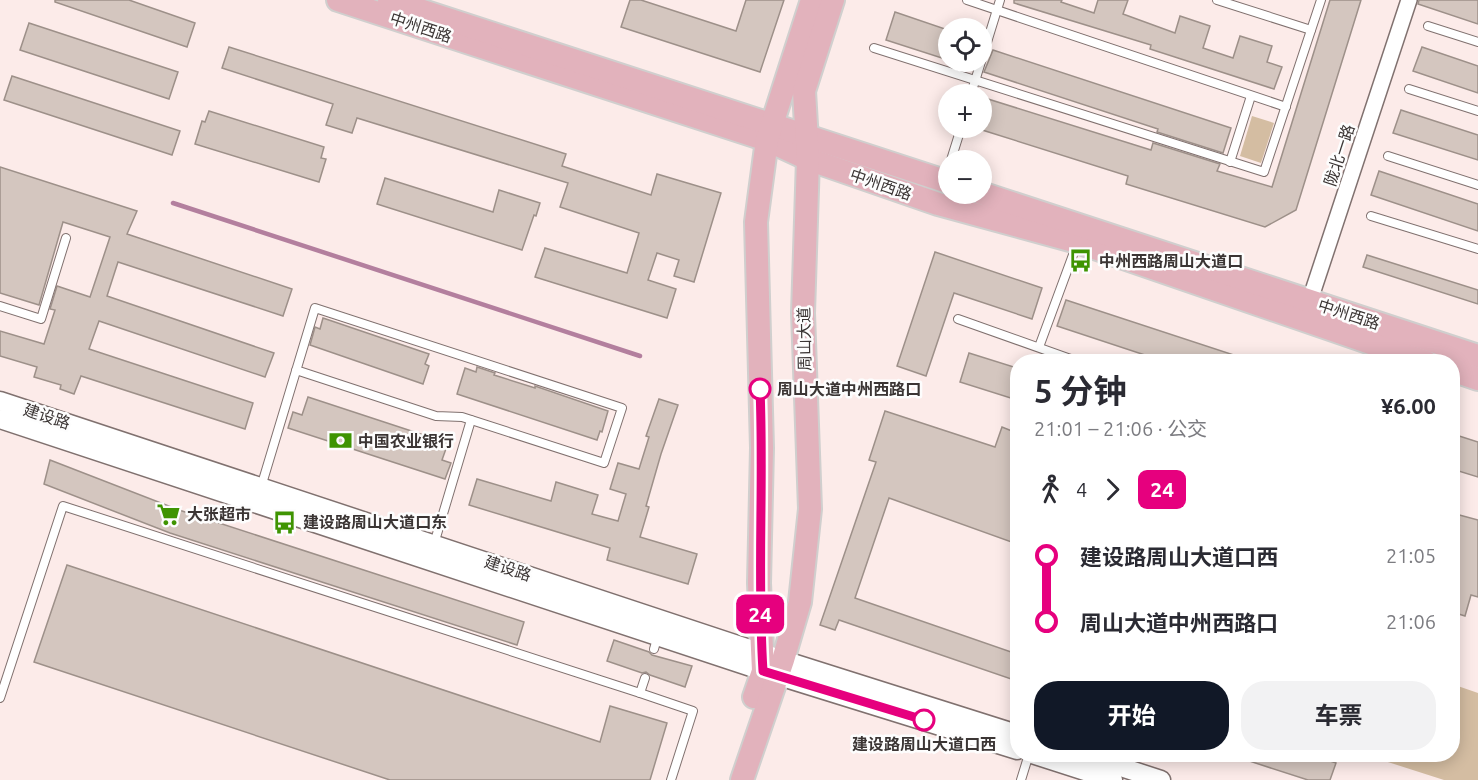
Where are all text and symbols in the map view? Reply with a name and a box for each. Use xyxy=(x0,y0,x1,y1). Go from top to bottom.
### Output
street label: 中州西路 xyxy=(388,9,454,45)
map controls xyxy=(938,18,992,204)
button: locate xyxy=(938,18,992,72)
button: + xyxy=(938,84,992,138)
street label: 陇北一路 xyxy=(1321,122,1357,188)
button: − xyxy=(938,150,992,204)
street label: 中州西路 xyxy=(848,165,914,203)
bus stop icon: 中州西路周山大道口 xyxy=(1068,248,1094,274)
place label: 中州西路周山大道口 xyxy=(1099,252,1243,270)
street label: 中州西路 xyxy=(1316,296,1382,332)
street label: 周山大道 xyxy=(794,307,814,371)
text: 5 分钟 xyxy=(1034,372,1126,409)
marker: 周山大道中州西路口 xyxy=(749,378,771,400)
place label: 周山大道中州西路口 xyxy=(777,380,921,398)
text: ¥6.00 xyxy=(1381,393,1436,418)
street label: 建设路 xyxy=(21,400,73,432)
text: 21:01 – 21:06 · 公交 xyxy=(1034,417,1207,440)
bank icon: 中国农业银行 xyxy=(327,428,353,454)
place label: 中国农业银行 xyxy=(358,432,454,450)
icon: walk xyxy=(1034,473,1067,506)
icon: forward xyxy=(1096,473,1129,506)
text: 24 xyxy=(1150,477,1174,501)
text: 4 xyxy=(1076,478,1087,501)
supermarket icon: 大张超市 xyxy=(156,501,182,527)
place label: 大张超市 xyxy=(187,505,251,523)
bus stop icon: 建设路周山大道口东 xyxy=(272,509,298,535)
place label: 建设路周山大道口东 xyxy=(303,513,447,531)
text: 建设路周山大道口西 xyxy=(1080,544,1278,569)
text: 21:05 xyxy=(1386,544,1436,567)
street label: 建设路 xyxy=(482,552,534,584)
line badge: 24 xyxy=(733,594,787,634)
text: 24 xyxy=(748,602,772,626)
text: 周山大道中州西路口 xyxy=(1080,610,1278,635)
text: 21:06 xyxy=(1386,610,1436,633)
button: 开始 xyxy=(1034,681,1229,750)
button: 车票 xyxy=(1241,681,1436,750)
marker: 建设路周山大道口西 xyxy=(913,709,935,731)
place label: 建设路周山大道口西 xyxy=(852,735,996,753)

